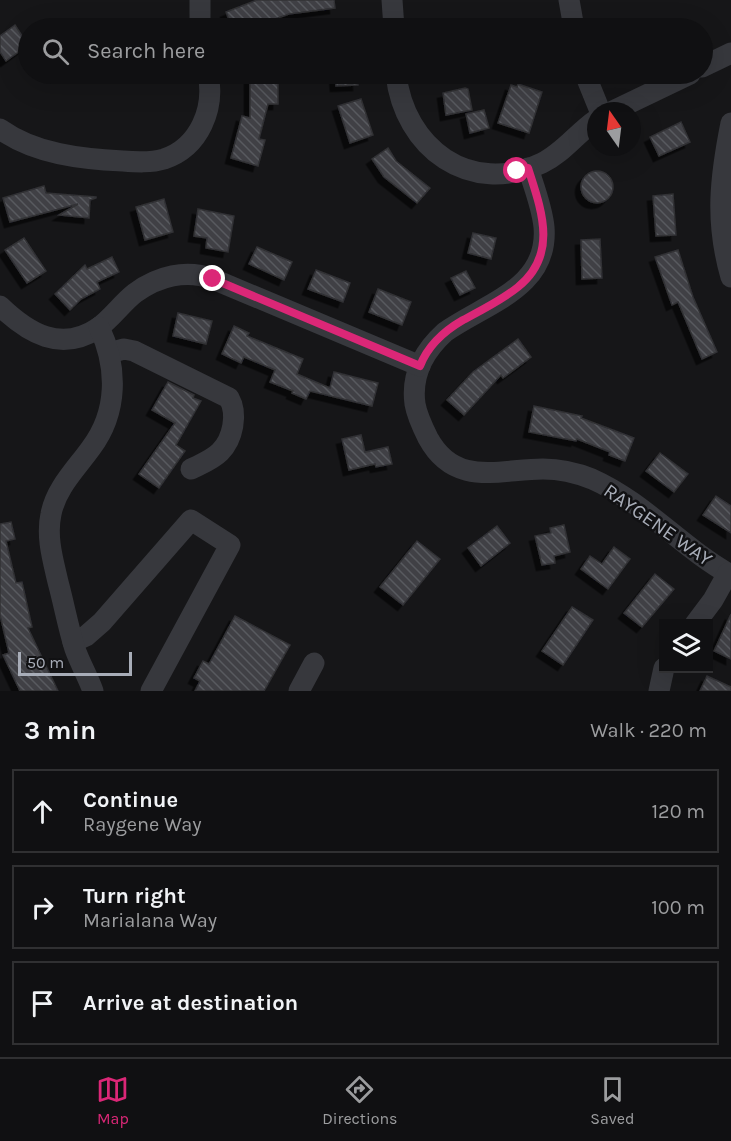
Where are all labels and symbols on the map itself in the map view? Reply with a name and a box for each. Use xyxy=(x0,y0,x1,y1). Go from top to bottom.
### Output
north arrow xyxy=(587,102,641,156)
route start xyxy=(503,157,529,183)
route end xyxy=(199,265,225,291)
street label: RAYGENE WAY xyxy=(599,479,717,571)
scale bar xyxy=(18,649,132,676)

